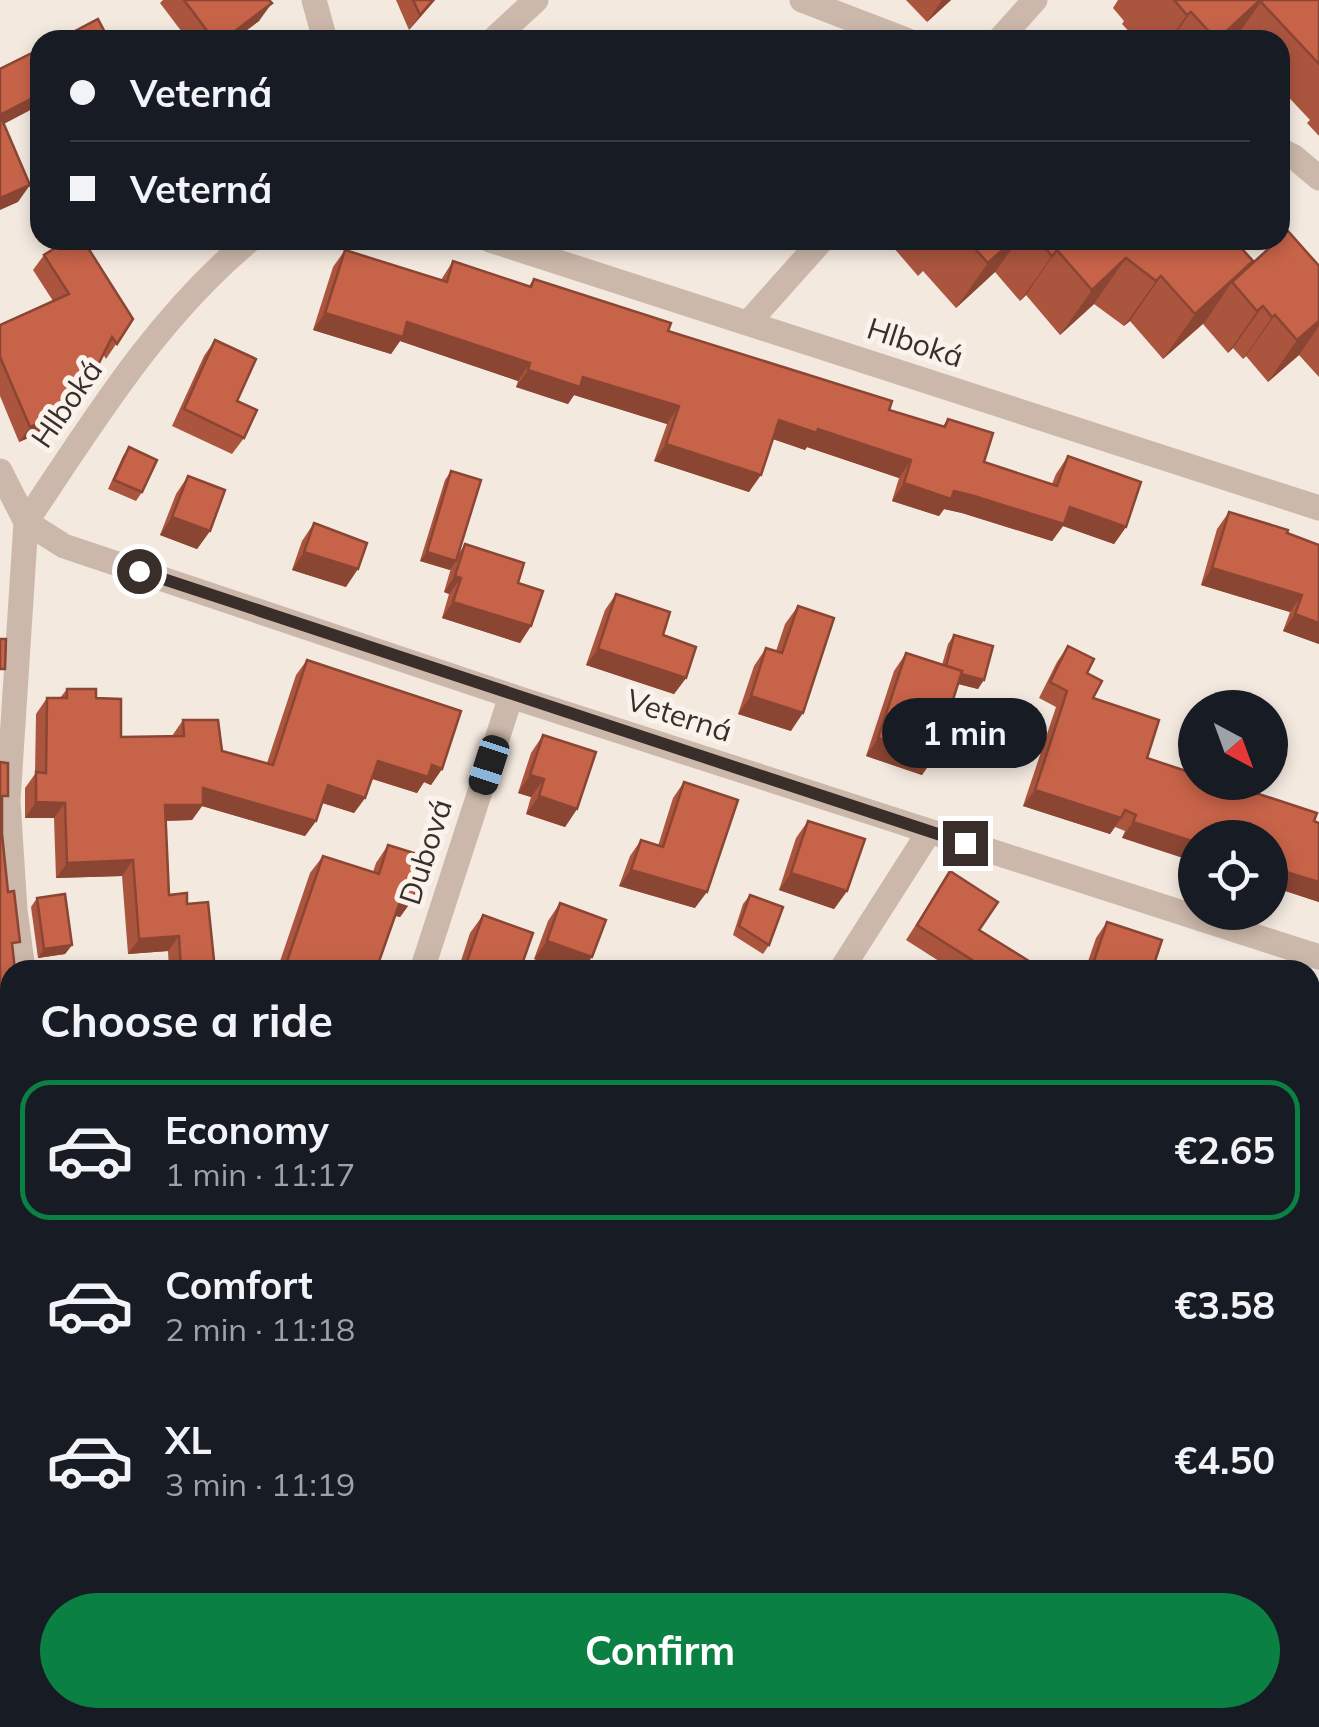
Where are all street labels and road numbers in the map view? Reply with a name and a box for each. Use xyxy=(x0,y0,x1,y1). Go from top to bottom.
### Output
street label: Hlboká xyxy=(863,309,968,375)
street label: Hlboká xyxy=(22,352,110,455)
street label: Veterná xyxy=(622,680,737,750)
street label: Dubová xyxy=(390,794,460,909)

